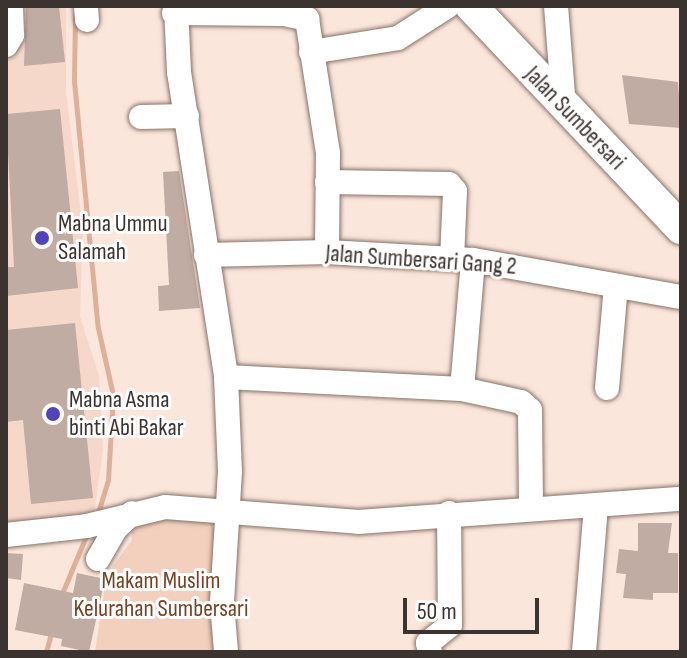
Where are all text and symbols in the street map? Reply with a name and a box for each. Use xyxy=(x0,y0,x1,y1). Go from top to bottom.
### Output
street label: Jalan Sumbersari xyxy=(518,60,632,176)
place label: Mabna Ummu Salamah xyxy=(58,210,168,266)
marker: Mabna Ummu Salamah xyxy=(33,229,51,247)
street label: Jalan Sumbersari Gang 2 xyxy=(325,239,517,281)
place label: Mabna Asma binti Abi Bakar xyxy=(69,386,184,442)
marker: Mabna Asma binti Abi Bakar xyxy=(44,405,62,423)
park label: Makam Muslim Kelurahan Sumbersari xyxy=(74,567,248,623)
scale bar xyxy=(407,582,543,632)
text: 50 m xyxy=(417,597,457,626)

